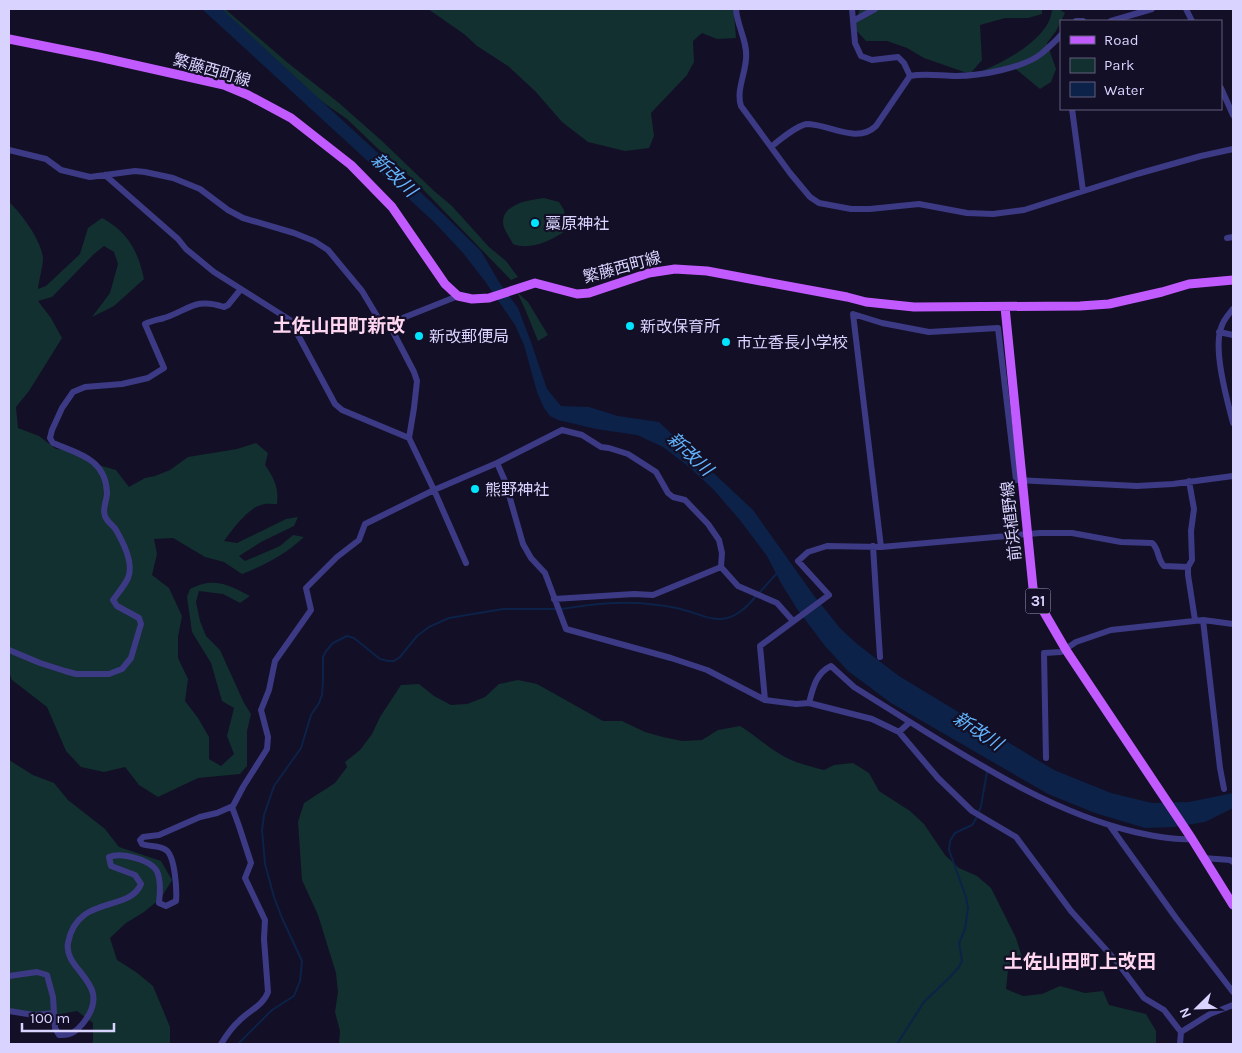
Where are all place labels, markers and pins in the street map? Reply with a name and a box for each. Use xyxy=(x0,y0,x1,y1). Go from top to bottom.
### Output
place label: 藁原神社 xyxy=(545,214,609,233)
marker: 藁原神社 xyxy=(529,217,541,229)
place label: 新改保育所 xyxy=(640,317,720,336)
marker: 新改保育所 xyxy=(624,320,636,332)
place label: 新改郵便局 xyxy=(429,327,509,346)
marker: 新改郵便局 xyxy=(413,330,425,342)
place label: 市立香長小学校 xyxy=(736,333,848,352)
marker: 市立香長小学校 xyxy=(720,336,732,348)
place label: 熊野神社 xyxy=(485,480,549,499)
marker: 熊野神社 xyxy=(469,483,481,495)

